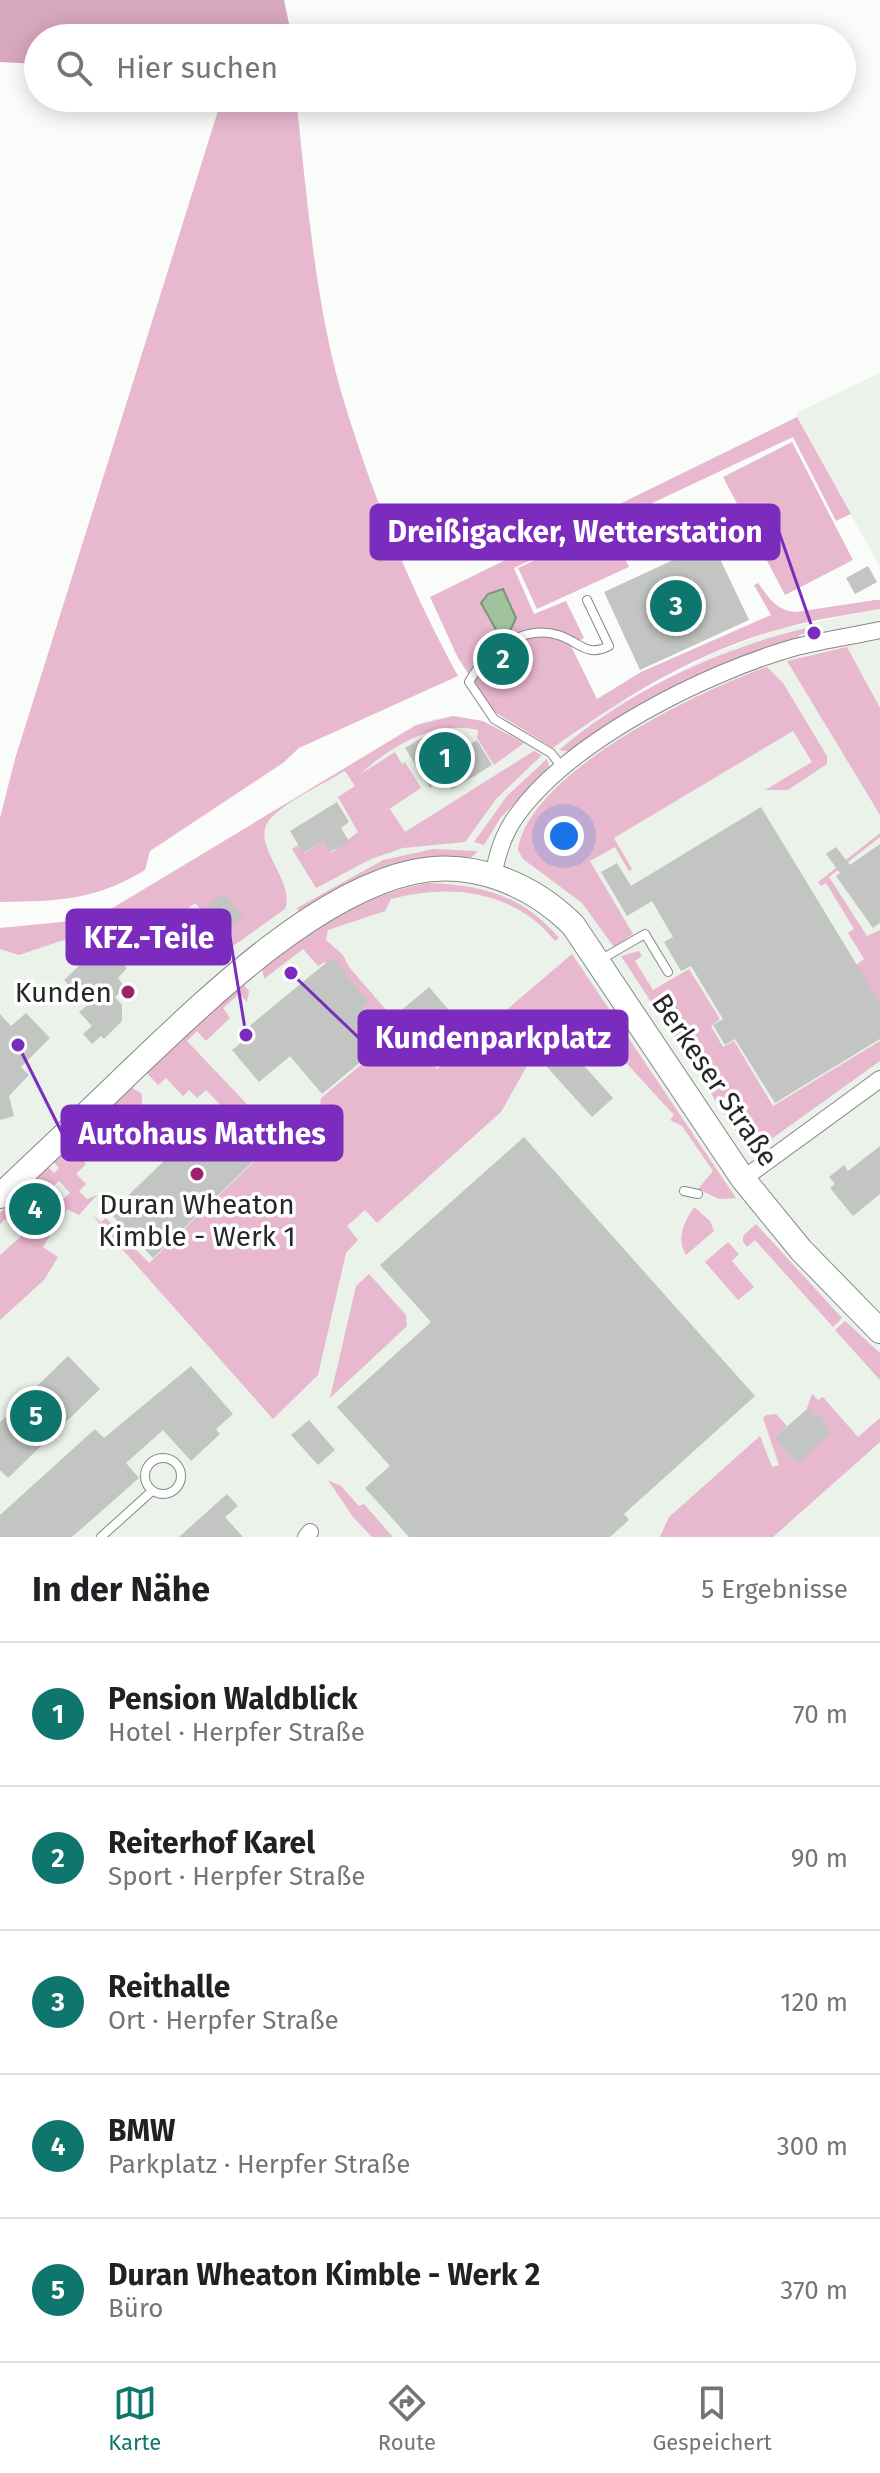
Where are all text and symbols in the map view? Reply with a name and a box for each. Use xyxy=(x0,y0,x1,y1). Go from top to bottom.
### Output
search box xyxy=(24,24,856,112)
icon: search xyxy=(52,46,96,90)
text: Hier suchen xyxy=(116,50,278,86)
callout: Dreißigacker, Wetterstation xyxy=(371,505,779,559)
text: Dreißigacker, Wetterstation xyxy=(387,514,763,550)
pin: 3 xyxy=(650,576,702,636)
pin: 2 xyxy=(477,629,529,689)
pin: 1 xyxy=(419,728,471,788)
your location xyxy=(544,816,584,856)
callout: KFZ.-Teile xyxy=(67,910,230,964)
text: KFZ.-Teile xyxy=(84,920,214,956)
place label: Kunden xyxy=(15,976,112,1009)
marker: Kunden xyxy=(119,983,137,1001)
street label: Berkeser Straße xyxy=(645,987,785,1173)
callout: Kundenparkplatz xyxy=(359,1011,627,1065)
text: Kundenparkplatz xyxy=(375,1020,611,1056)
callout: Autohaus Matthes xyxy=(62,1106,342,1160)
text: Autohaus Matthes xyxy=(77,1116,326,1152)
marker: Duran Wheaton Kimble - Werk 1 xyxy=(188,1165,206,1183)
pin: 4 xyxy=(9,1179,61,1239)
place label: Duran Wheaton Kimble - Werk 1 xyxy=(98,1188,296,1253)
pin: 5 xyxy=(10,1386,62,1446)
text: In der Nähe xyxy=(32,1569,210,1610)
text: 5 Ergebnisse xyxy=(701,1574,848,1605)
text: Pension Waldblick xyxy=(108,1681,357,1717)
text: 1 xyxy=(52,1699,64,1730)
text: 70 m xyxy=(793,1699,848,1730)
text: Hotel · Herpfer Straße xyxy=(108,1717,365,1748)
text: Reiterhof Karel xyxy=(108,1825,315,1861)
text: 2 xyxy=(51,1843,65,1874)
text: 90 m xyxy=(791,1843,848,1874)
text: Sport · Herpfer Straße xyxy=(108,1861,366,1892)
text: Reithalle xyxy=(108,1969,230,2005)
text: 3 xyxy=(51,1987,65,2018)
text: 120 m xyxy=(780,1987,848,2018)
text: Ort · Herpfer Straße xyxy=(108,2005,339,2036)
text: BMW xyxy=(108,2113,176,2149)
text: 4 xyxy=(51,2131,65,2162)
text: 300 m xyxy=(777,2131,848,2162)
text: Parkplatz · Herpfer Straße xyxy=(108,2149,410,2180)
text: Duran Wheaton Kimble - Werk 2 xyxy=(108,2257,540,2293)
text: 5 xyxy=(51,2275,65,2306)
text: 370 m xyxy=(780,2275,848,2306)
text: Büro xyxy=(108,2293,163,2324)
tab: Karte xyxy=(108,2381,161,2456)
tab: Route xyxy=(378,2381,436,2456)
tab: Gespeichert xyxy=(652,2381,772,2456)

